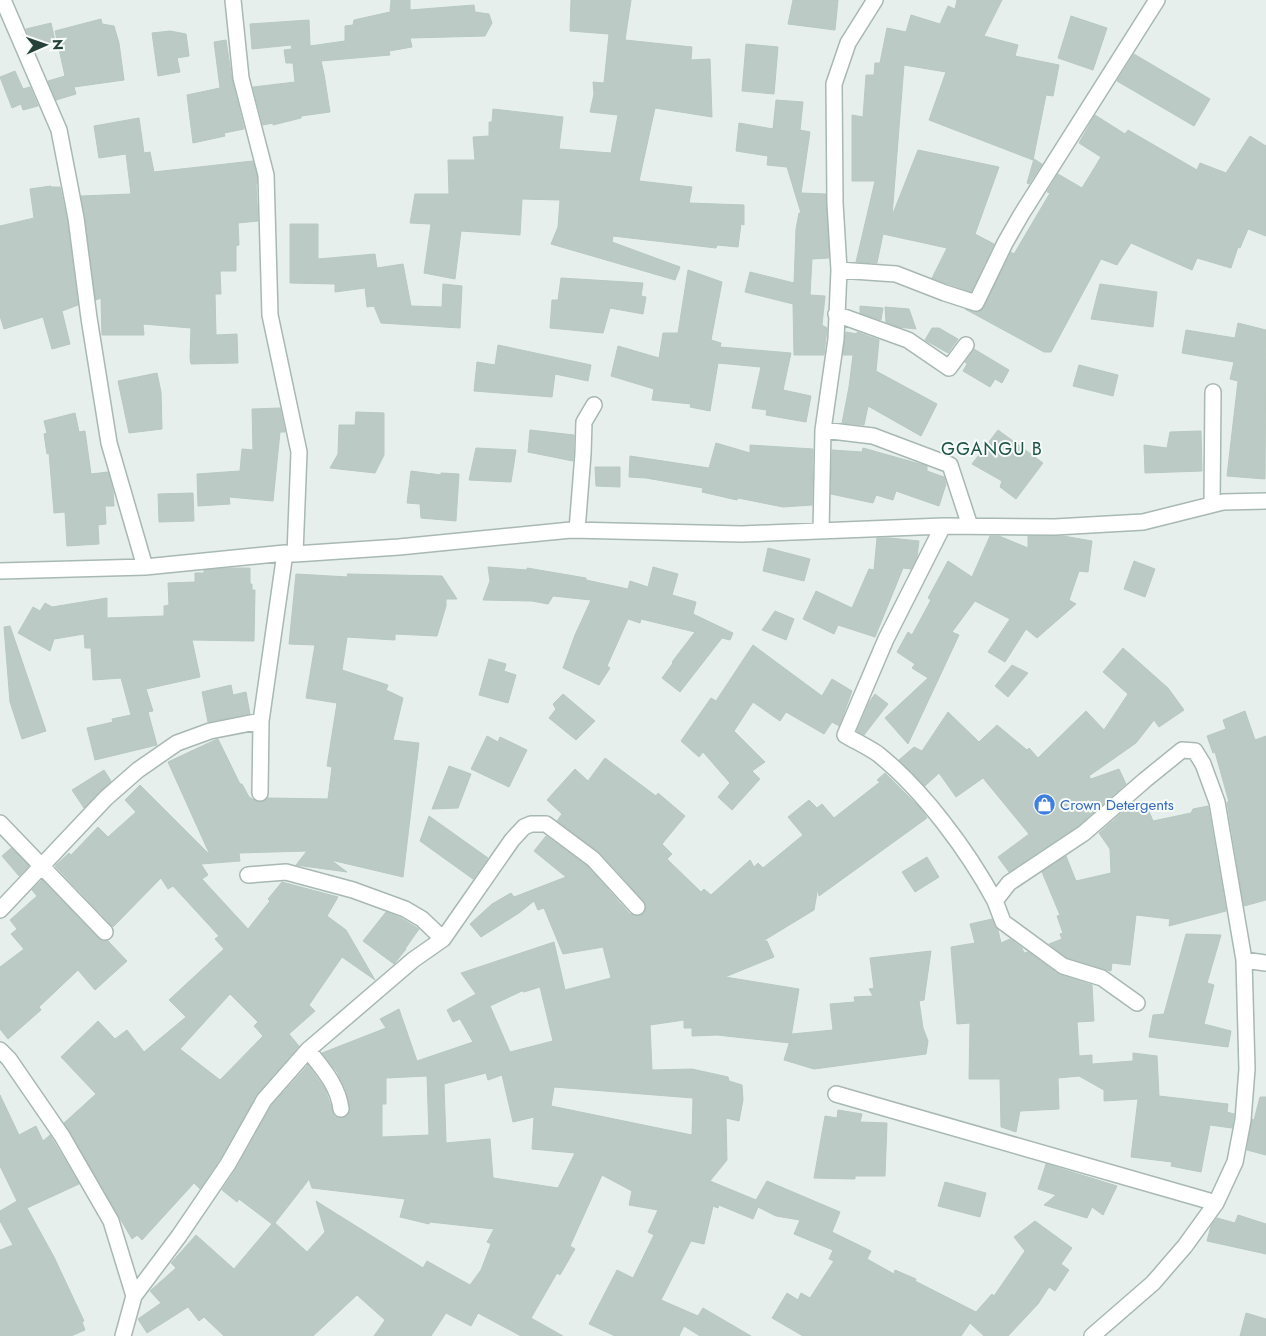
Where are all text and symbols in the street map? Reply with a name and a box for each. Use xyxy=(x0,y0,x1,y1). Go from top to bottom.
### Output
north arrow xyxy=(20,20,70,70)
text: N xyxy=(48,39,68,50)
district label: GGANGU B xyxy=(941,436,1043,462)
shop icon: Crown Detergents xyxy=(1032,793,1056,817)
place label: Crown Detergents xyxy=(1060,794,1174,816)

